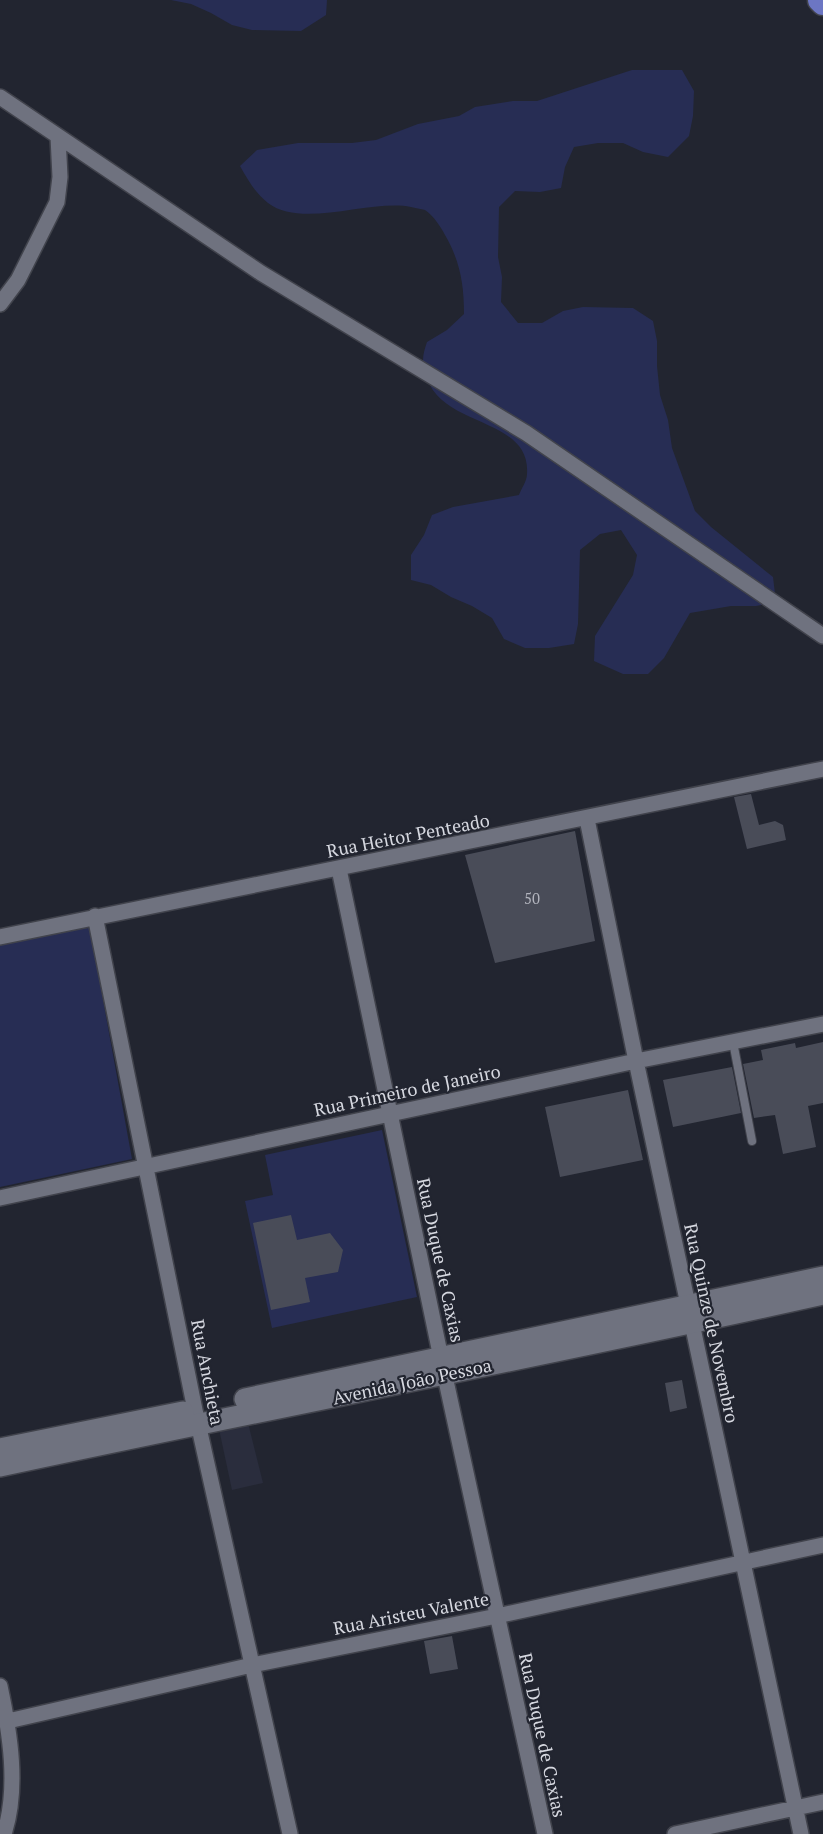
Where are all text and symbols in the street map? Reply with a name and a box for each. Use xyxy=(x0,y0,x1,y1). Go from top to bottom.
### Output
street label: Rua Heitor Penteado xyxy=(324,807,492,863)
house number: 50 xyxy=(524,888,540,908)
street label: Rua Primeiro de Janeiro xyxy=(311,1058,503,1122)
street label: Rua Duque de Caxias xyxy=(412,1175,470,1345)
street label: Rua Quinze de Novembro xyxy=(679,1221,745,1425)
street label: Rua Anchieta xyxy=(186,1317,230,1427)
street label: Avenida João Pessoa xyxy=(330,1352,494,1410)
street label: Rua Aristeu Valente xyxy=(331,1586,491,1640)
street label: Rua Duque de Caxias xyxy=(514,1650,572,1820)

